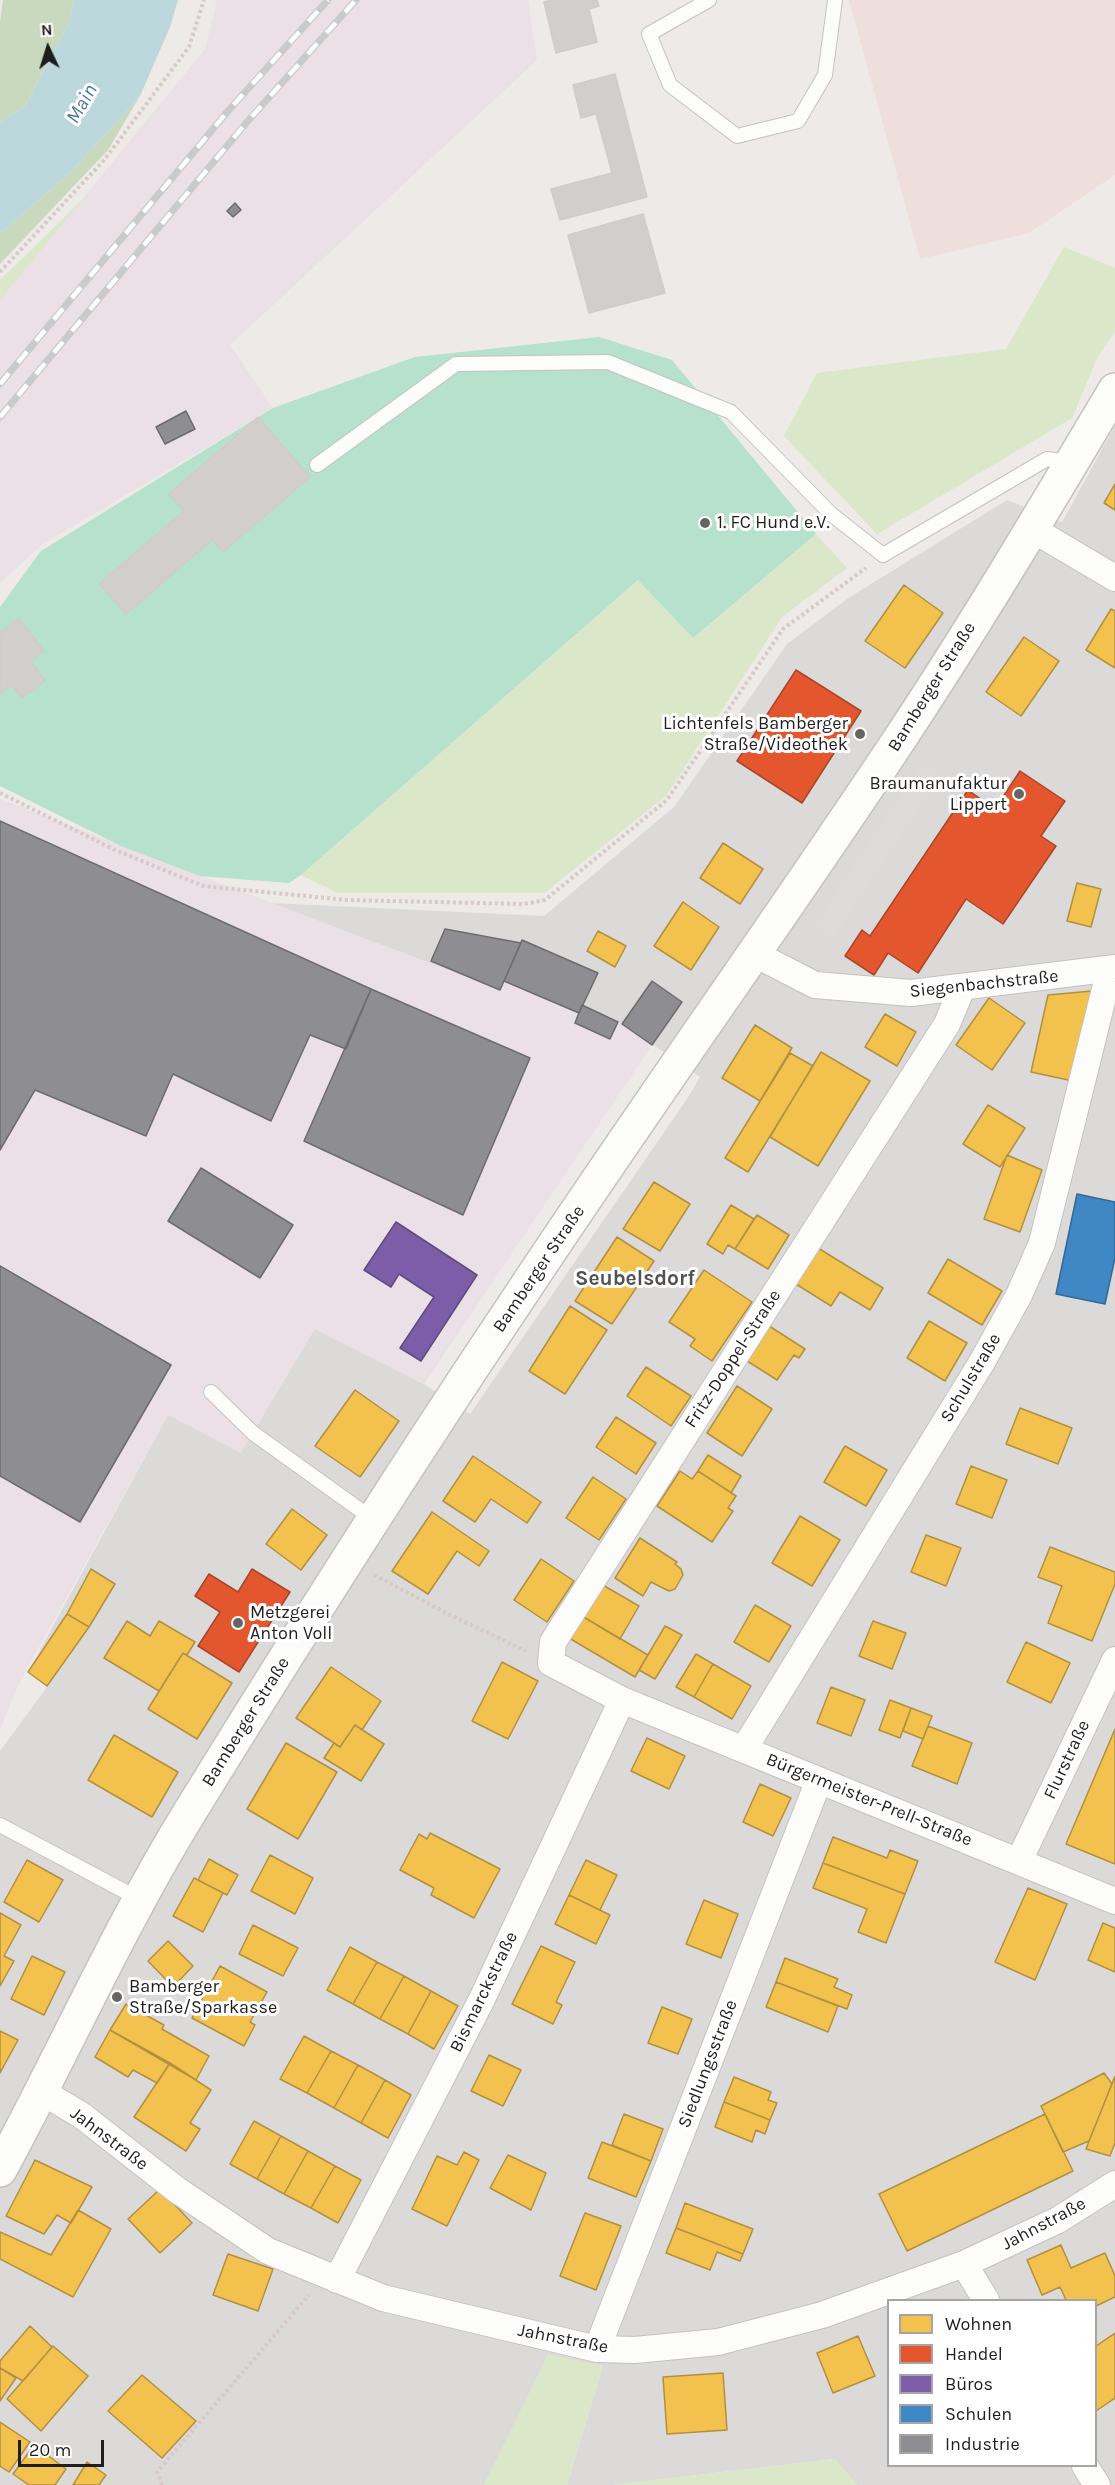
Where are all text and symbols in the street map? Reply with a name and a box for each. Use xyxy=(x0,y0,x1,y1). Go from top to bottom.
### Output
north arrow xyxy=(18,18,78,78)
text: N xyxy=(40,20,53,39)
water label: Main xyxy=(61,80,103,128)
place label: 1. FC Hund e.V. xyxy=(717,512,830,534)
marker: 1. FC Hund e.V. xyxy=(698,516,712,530)
street label: Bamberger Straße xyxy=(883,618,981,756)
place label: Lichtenfels Bamberger Straße/Videothek xyxy=(663,713,848,756)
marker: Lichtenfels Bamberger Straße/Videothek xyxy=(853,727,867,741)
place label: Braumanufaktur Lippert xyxy=(870,773,1007,816)
marker: Braumanufaktur Lippert xyxy=(1012,787,1026,801)
street label: Siegenbachstraße xyxy=(909,965,1059,1003)
street label: Bamberger Straße xyxy=(488,1201,590,1337)
district label: Seubelsdorf xyxy=(575,1266,695,1292)
street label: Fritz-Doppel-Straße xyxy=(680,1286,786,1432)
street label: Schulstraße xyxy=(936,1330,1006,1426)
place label: Metzgerei Anton Voll xyxy=(250,1602,332,1644)
marker: Metzgerei Anton Voll xyxy=(231,1616,245,1630)
street label: Bamberger Straße xyxy=(197,1653,295,1791)
street label: Flurstraße xyxy=(1039,1717,1095,1803)
street label: Bürgermeister-Prell-Straße xyxy=(763,1749,975,1851)
street label: Bismarckstraße xyxy=(445,1928,523,2056)
place label: Bamberger Straße/Sparkasse xyxy=(129,1976,277,2018)
marker: Bamberger Straße/Sparkasse xyxy=(110,1990,124,2004)
street label: Siedlungsstraße xyxy=(674,1997,742,2131)
street label: Jahnstraße xyxy=(66,2103,152,2175)
street label: Jahnstraße xyxy=(998,2193,1090,2255)
legend xyxy=(887,2299,1097,2467)
text: Wohnen xyxy=(945,2313,1012,2335)
street label: Jahnstraße xyxy=(516,2320,610,2358)
text: Handel xyxy=(945,2343,1003,2365)
text: Büros xyxy=(945,2373,993,2395)
text: Schulen xyxy=(945,2403,1012,2425)
scale bar xyxy=(21,2428,106,2466)
text: Industrie xyxy=(945,2433,1020,2455)
text: 20 m xyxy=(29,2439,71,2461)

